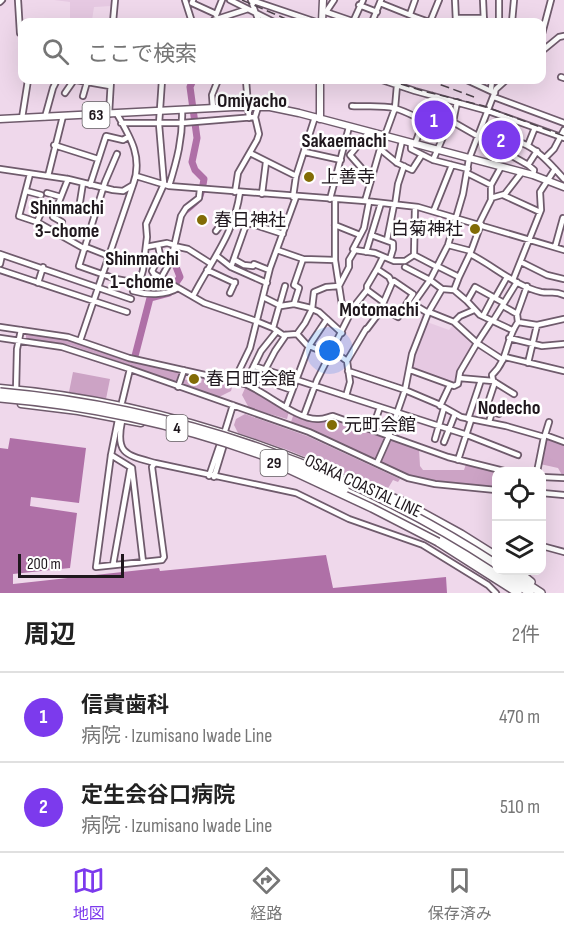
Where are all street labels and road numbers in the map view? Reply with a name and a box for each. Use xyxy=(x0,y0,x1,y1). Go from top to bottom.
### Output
road number: 63 xyxy=(82,102,110,128)
road number: 4 xyxy=(166,415,188,441)
road number: 29 xyxy=(260,450,288,476)
street label: OSAKA COASTAL LINE xyxy=(301,450,425,522)

